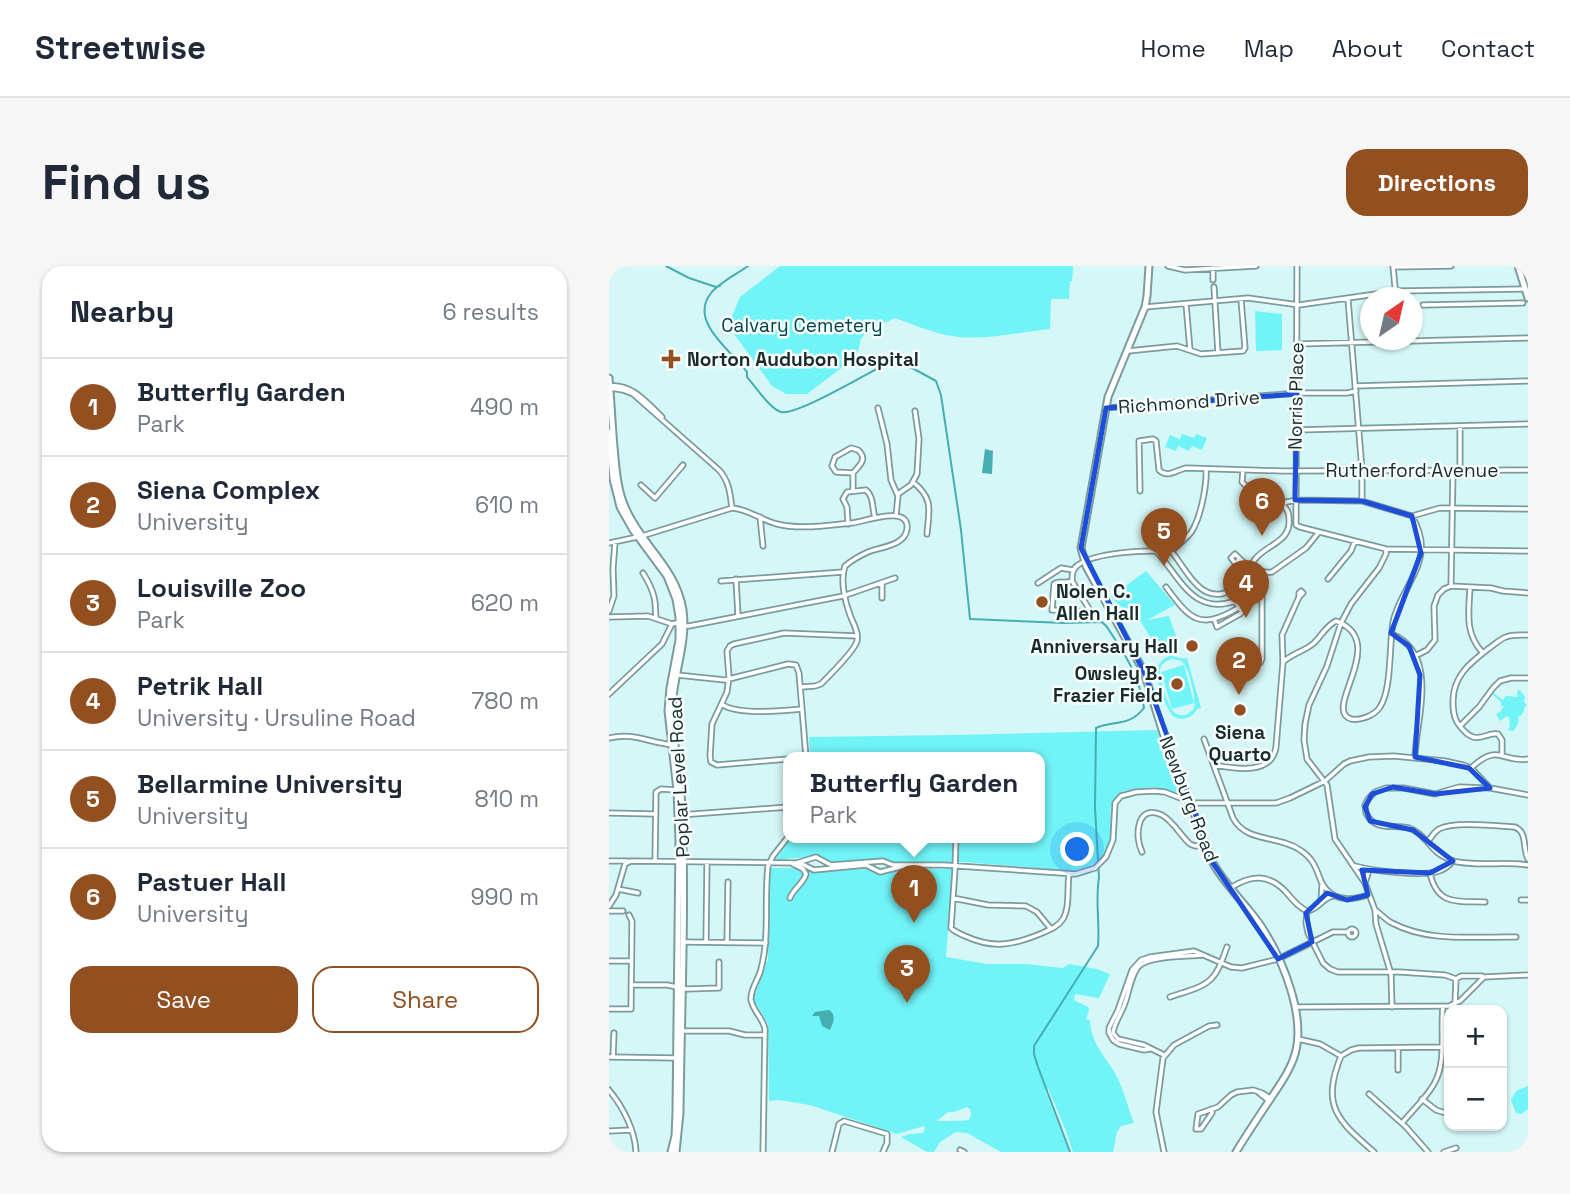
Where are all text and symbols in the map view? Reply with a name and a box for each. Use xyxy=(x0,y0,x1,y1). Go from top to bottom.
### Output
text: Streetwise xyxy=(35,27,206,69)
text: Home xyxy=(1140,33,1206,64)
text: Map xyxy=(1244,33,1294,64)
text: About xyxy=(1332,33,1403,64)
text: Contact xyxy=(1441,33,1535,64)
button: Directions xyxy=(1346,149,1528,216)
text: Find us xyxy=(42,151,211,213)
north arrow xyxy=(1360,287,1423,350)
text: Nearby xyxy=(70,292,174,331)
text: 6 results xyxy=(443,297,539,327)
park label: Calvary Cemetery xyxy=(721,313,883,338)
street label: Norris Place xyxy=(1283,342,1309,450)
place label: Norton Audubon Hospital xyxy=(687,347,919,372)
marker: Norton Audubon Hospital xyxy=(661,349,681,369)
text: Butterfly Garden xyxy=(137,375,346,409)
street label: Richmond Drive xyxy=(1117,385,1261,419)
text: 1 xyxy=(88,392,98,422)
text: 490 m xyxy=(470,392,539,422)
text: Park xyxy=(137,409,185,439)
street label: Rutherford Avenue xyxy=(1326,458,1498,483)
text: Siena Complex xyxy=(137,473,320,507)
pin: 6 xyxy=(1239,478,1285,536)
text: 2 xyxy=(86,490,100,520)
text: 610 m xyxy=(475,490,539,520)
text: University xyxy=(137,507,248,537)
pin: 5 xyxy=(1141,508,1187,566)
pin: 4 xyxy=(1223,560,1269,618)
text: Louisville Zoo xyxy=(137,571,306,605)
place label: Nolen C. Allen Hall xyxy=(1056,579,1139,626)
text: 3 xyxy=(86,588,100,618)
text: 620 m xyxy=(471,588,539,618)
marker: Nolen C. Allen Hall xyxy=(1034,594,1050,610)
text: Park xyxy=(137,605,185,635)
place label: Anniversary Hall xyxy=(1031,634,1178,659)
pin: 2 xyxy=(1216,637,1262,695)
marker: Anniversary Hall xyxy=(1184,638,1200,654)
place label: Owsley B. Frazier Field xyxy=(1053,661,1163,708)
text: Petrik Hall xyxy=(137,669,263,703)
marker: Owsley B. Frazier Field xyxy=(1169,676,1185,692)
text: 4 xyxy=(86,686,100,716)
text: 780 m xyxy=(471,686,539,716)
street label: Poplar Level Road xyxy=(662,696,696,858)
marker: Siena Quarto xyxy=(1232,702,1248,718)
text: University · Ursuline Road xyxy=(137,703,416,733)
place label: Siena Quarto xyxy=(1208,720,1272,767)
street label: Newburg Road xyxy=(1153,732,1225,866)
popup xyxy=(783,752,1045,843)
text: Butterfly Garden xyxy=(810,766,1018,800)
text: Bellarmine University xyxy=(137,767,403,801)
text: 5 xyxy=(86,784,100,814)
text: 810 m xyxy=(475,784,539,814)
text: Park xyxy=(810,800,857,830)
text: University xyxy=(137,801,248,831)
your location xyxy=(1060,832,1094,866)
text: Pastuer Hall xyxy=(137,865,286,899)
pin: 1 xyxy=(891,865,937,923)
text: 6 xyxy=(86,882,100,912)
text: 990 m xyxy=(470,882,539,912)
text: University xyxy=(137,899,248,929)
pin: 3 xyxy=(884,945,930,1003)
button: Save xyxy=(70,966,298,1033)
button: Share xyxy=(312,966,539,1033)
map controls xyxy=(1444,1005,1507,1131)
button: + xyxy=(1444,1005,1507,1068)
button: − xyxy=(1444,1068,1507,1131)

